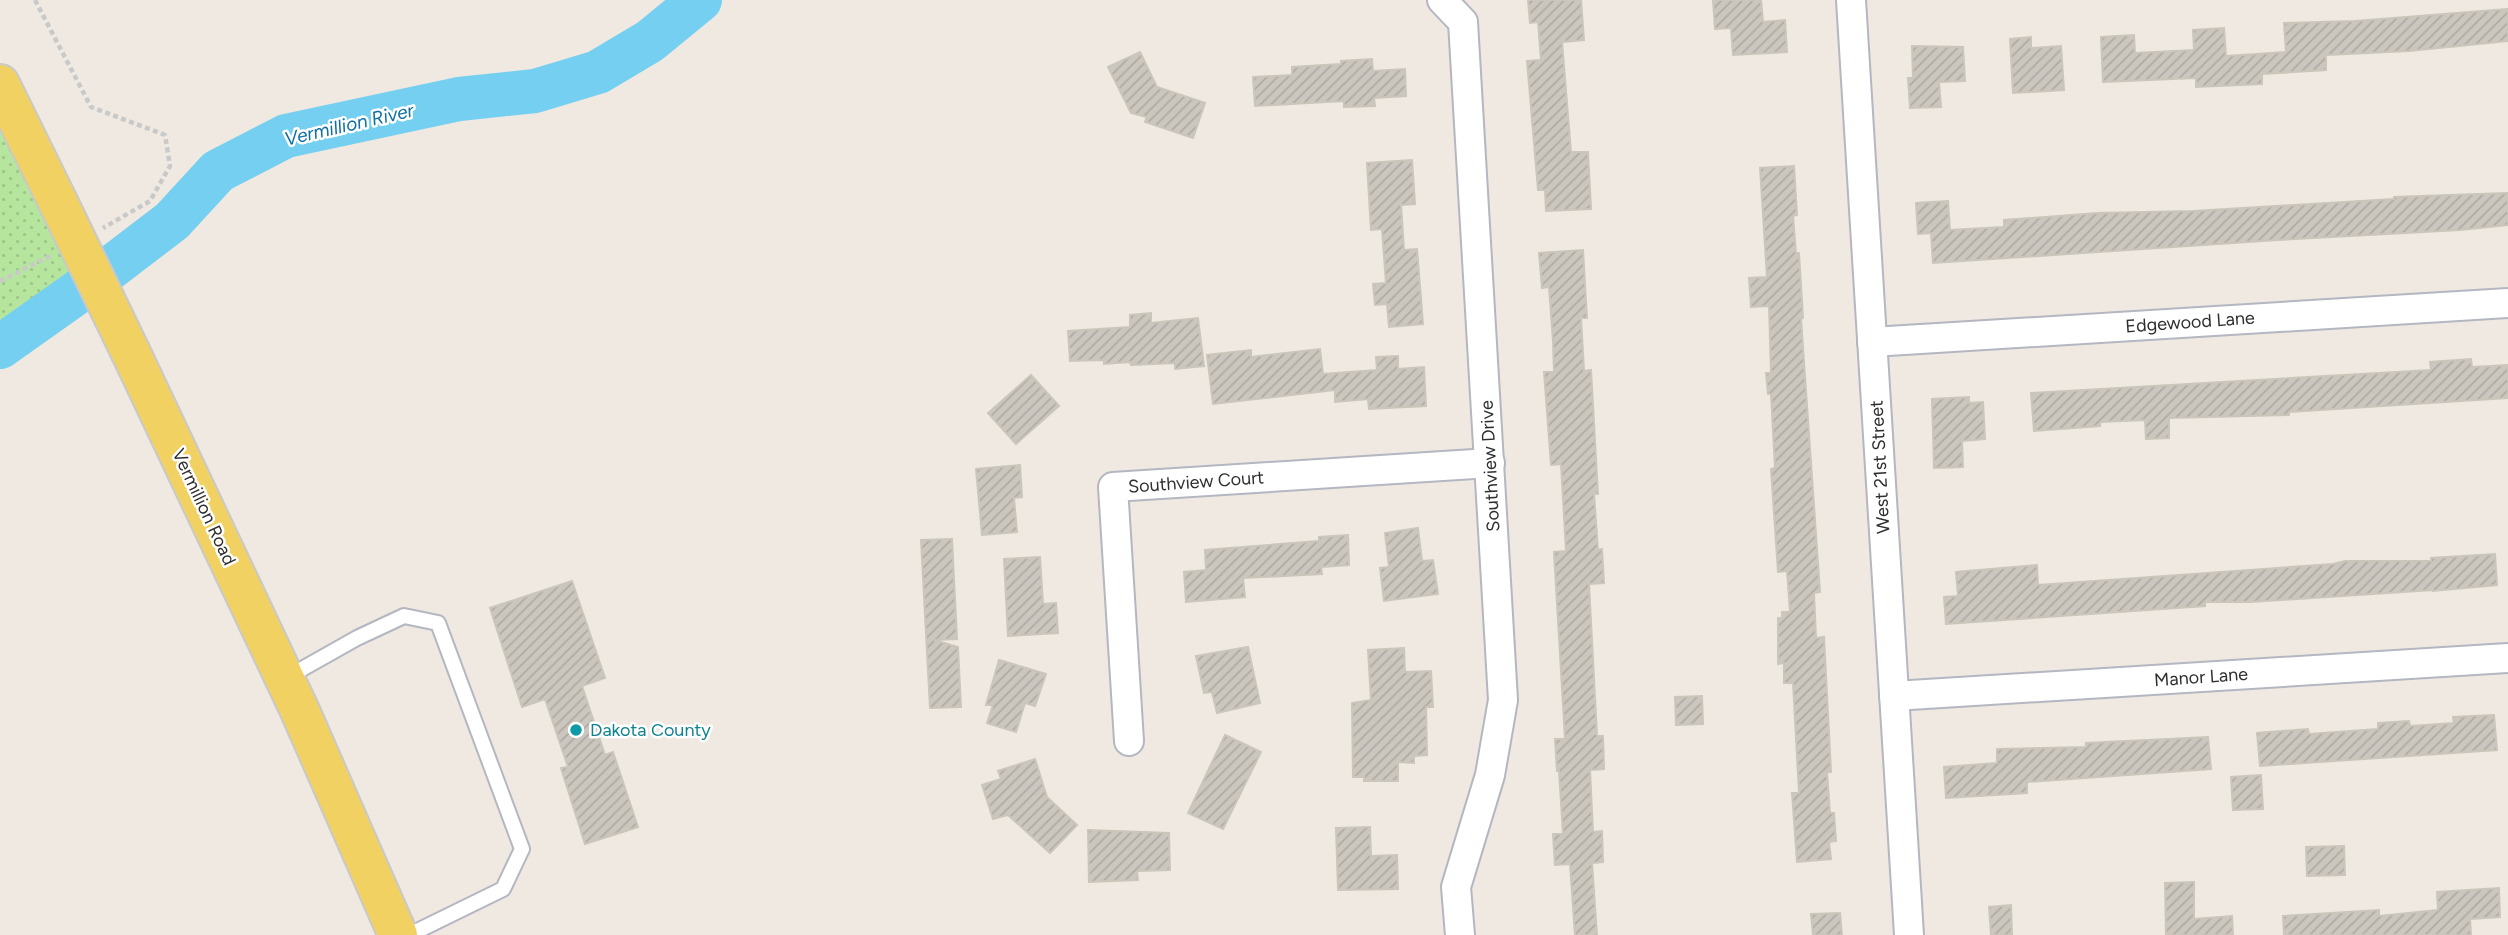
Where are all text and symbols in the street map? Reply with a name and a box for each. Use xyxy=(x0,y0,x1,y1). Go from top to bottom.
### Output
water label: Vermillion River xyxy=(282,98,416,151)
street label: Edgewood Lane xyxy=(2125,306,2256,337)
street label: Southview Drive xyxy=(1476,400,1504,532)
street label: West 21st Street xyxy=(1866,400,1894,534)
street label: Vermillion Road xyxy=(167,445,241,569)
street label: Southview Court xyxy=(1127,466,1265,498)
street label: Manor Lane xyxy=(2153,663,2249,691)
place label: Dakota County xyxy=(590,719,711,741)
marker: Dakota County xyxy=(568,722,584,738)

